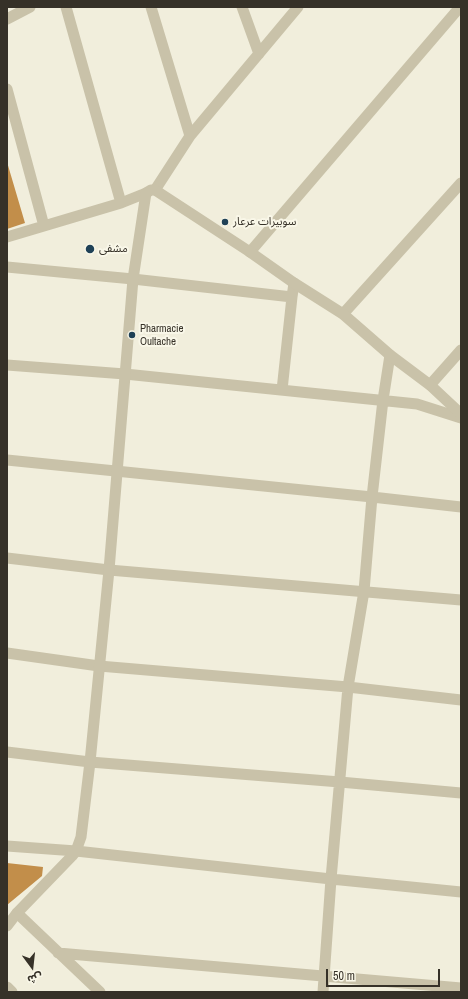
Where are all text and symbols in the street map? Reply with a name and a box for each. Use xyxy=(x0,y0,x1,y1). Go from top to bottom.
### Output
place label: سوبيرات عرعار xyxy=(233,215,296,229)
marker: سوبيرات عرعار xyxy=(220,217,230,227)
place label: مشفى xyxy=(99,242,128,256)
marker: مشفى xyxy=(84,243,96,255)
place label: Pharmacie Oultache xyxy=(140,322,184,348)
marker: Pharmacie Oultache xyxy=(127,330,137,340)
north arrow xyxy=(12,947,52,987)
scale bar xyxy=(328,961,442,987)
text: 50 m xyxy=(333,968,355,984)
text: ش xyxy=(26,970,44,987)

